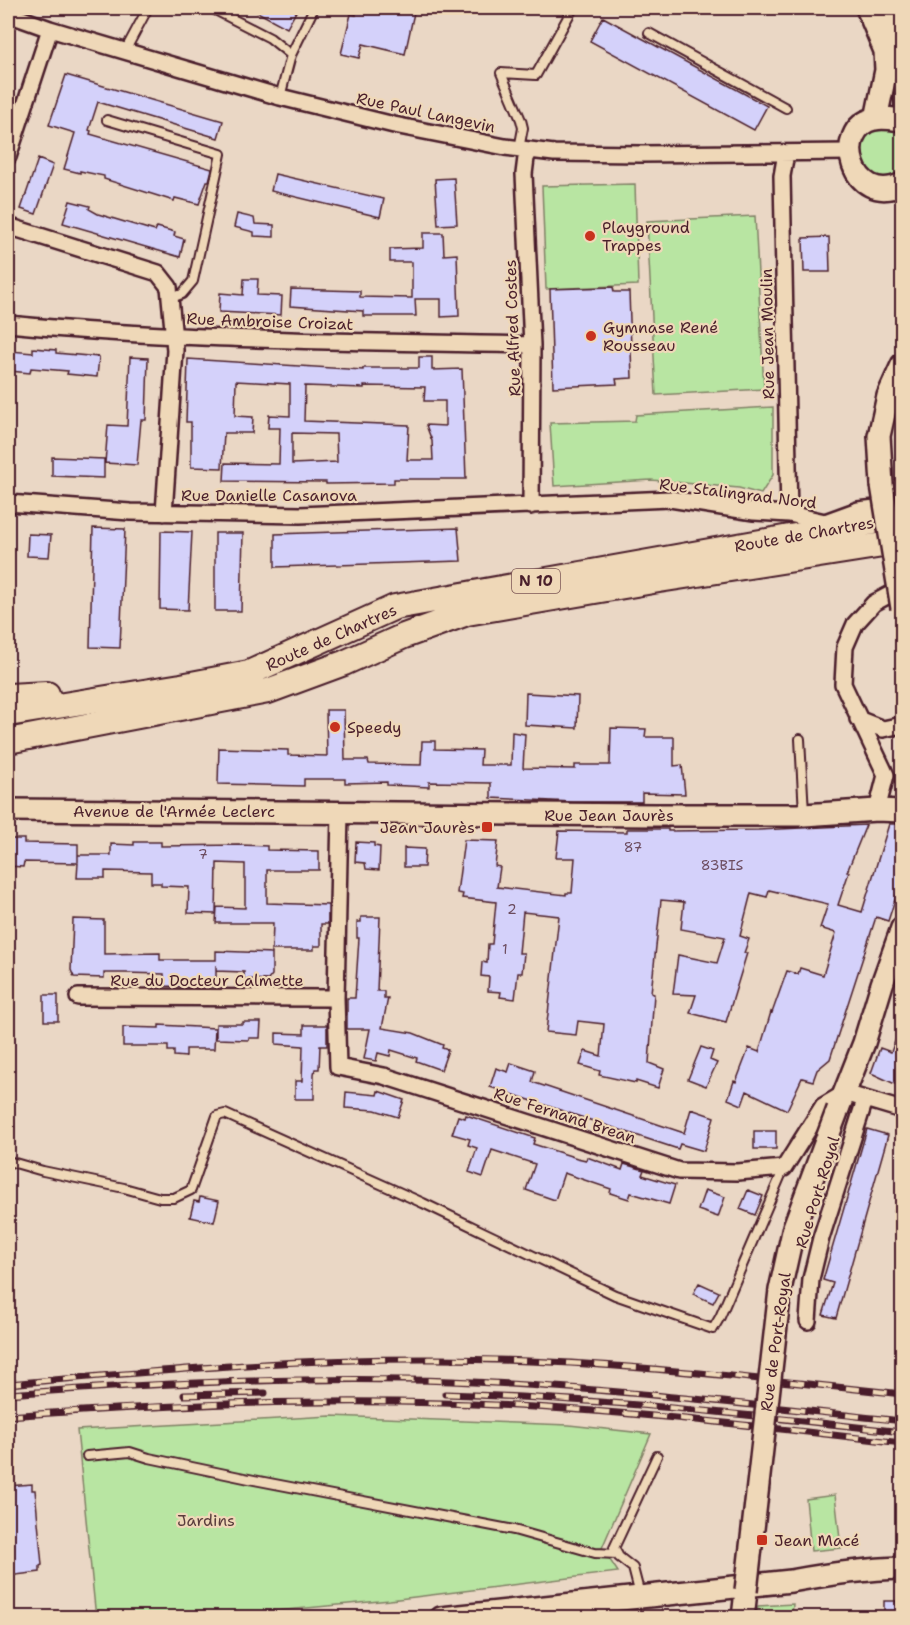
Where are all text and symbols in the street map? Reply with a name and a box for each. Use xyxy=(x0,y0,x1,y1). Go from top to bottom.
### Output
street label: Rue Paul Langevin xyxy=(355,88,497,138)
place label: Playground Trappes xyxy=(602,217,690,256)
marker: Playground Trappes xyxy=(583,229,597,243)
street label: Rue Alfred Costes xyxy=(500,259,525,397)
street label: Rue Jean Moulin xyxy=(756,268,779,400)
street label: Rue Ambroise Croizat xyxy=(186,308,354,335)
place label: Gymnase René Rousseau xyxy=(603,317,718,356)
marker: Gymnase René Rousseau xyxy=(584,329,598,343)
street label: Rue Stalingrad Nord xyxy=(658,473,818,514)
street label: Rue Danielle Casanova xyxy=(181,485,357,506)
street label: Route de Chartres xyxy=(733,512,876,557)
road number: N 10 xyxy=(512,569,560,593)
street label: Route de Chartres xyxy=(262,599,400,676)
place label: Speedy xyxy=(347,717,402,738)
marker: Speedy xyxy=(328,720,342,734)
street label: Avenue de l'Armée Leclerc xyxy=(73,801,275,822)
street label: Rue Jean Jaurès xyxy=(544,805,674,826)
place label: Jean Jaurès xyxy=(380,817,475,838)
marker: Jean Jaurès xyxy=(480,820,494,834)
house number: 87 xyxy=(624,838,642,856)
house number: 7 xyxy=(198,845,208,863)
house number: 83BIS xyxy=(701,856,743,874)
house number: 2 xyxy=(507,900,517,918)
house number: 1 xyxy=(502,940,508,958)
street label: Rue du Docteur Calmette xyxy=(110,970,304,991)
street label: Rue Fernand Brean xyxy=(491,1083,639,1148)
street label: Rue Port Royal xyxy=(790,1133,845,1251)
street label: Rue de Port-Royal xyxy=(755,1271,796,1413)
park label: Jardins xyxy=(177,1510,235,1531)
place label: Jean Macé xyxy=(774,1530,860,1551)
marker: Jean Macé xyxy=(755,1533,769,1547)

